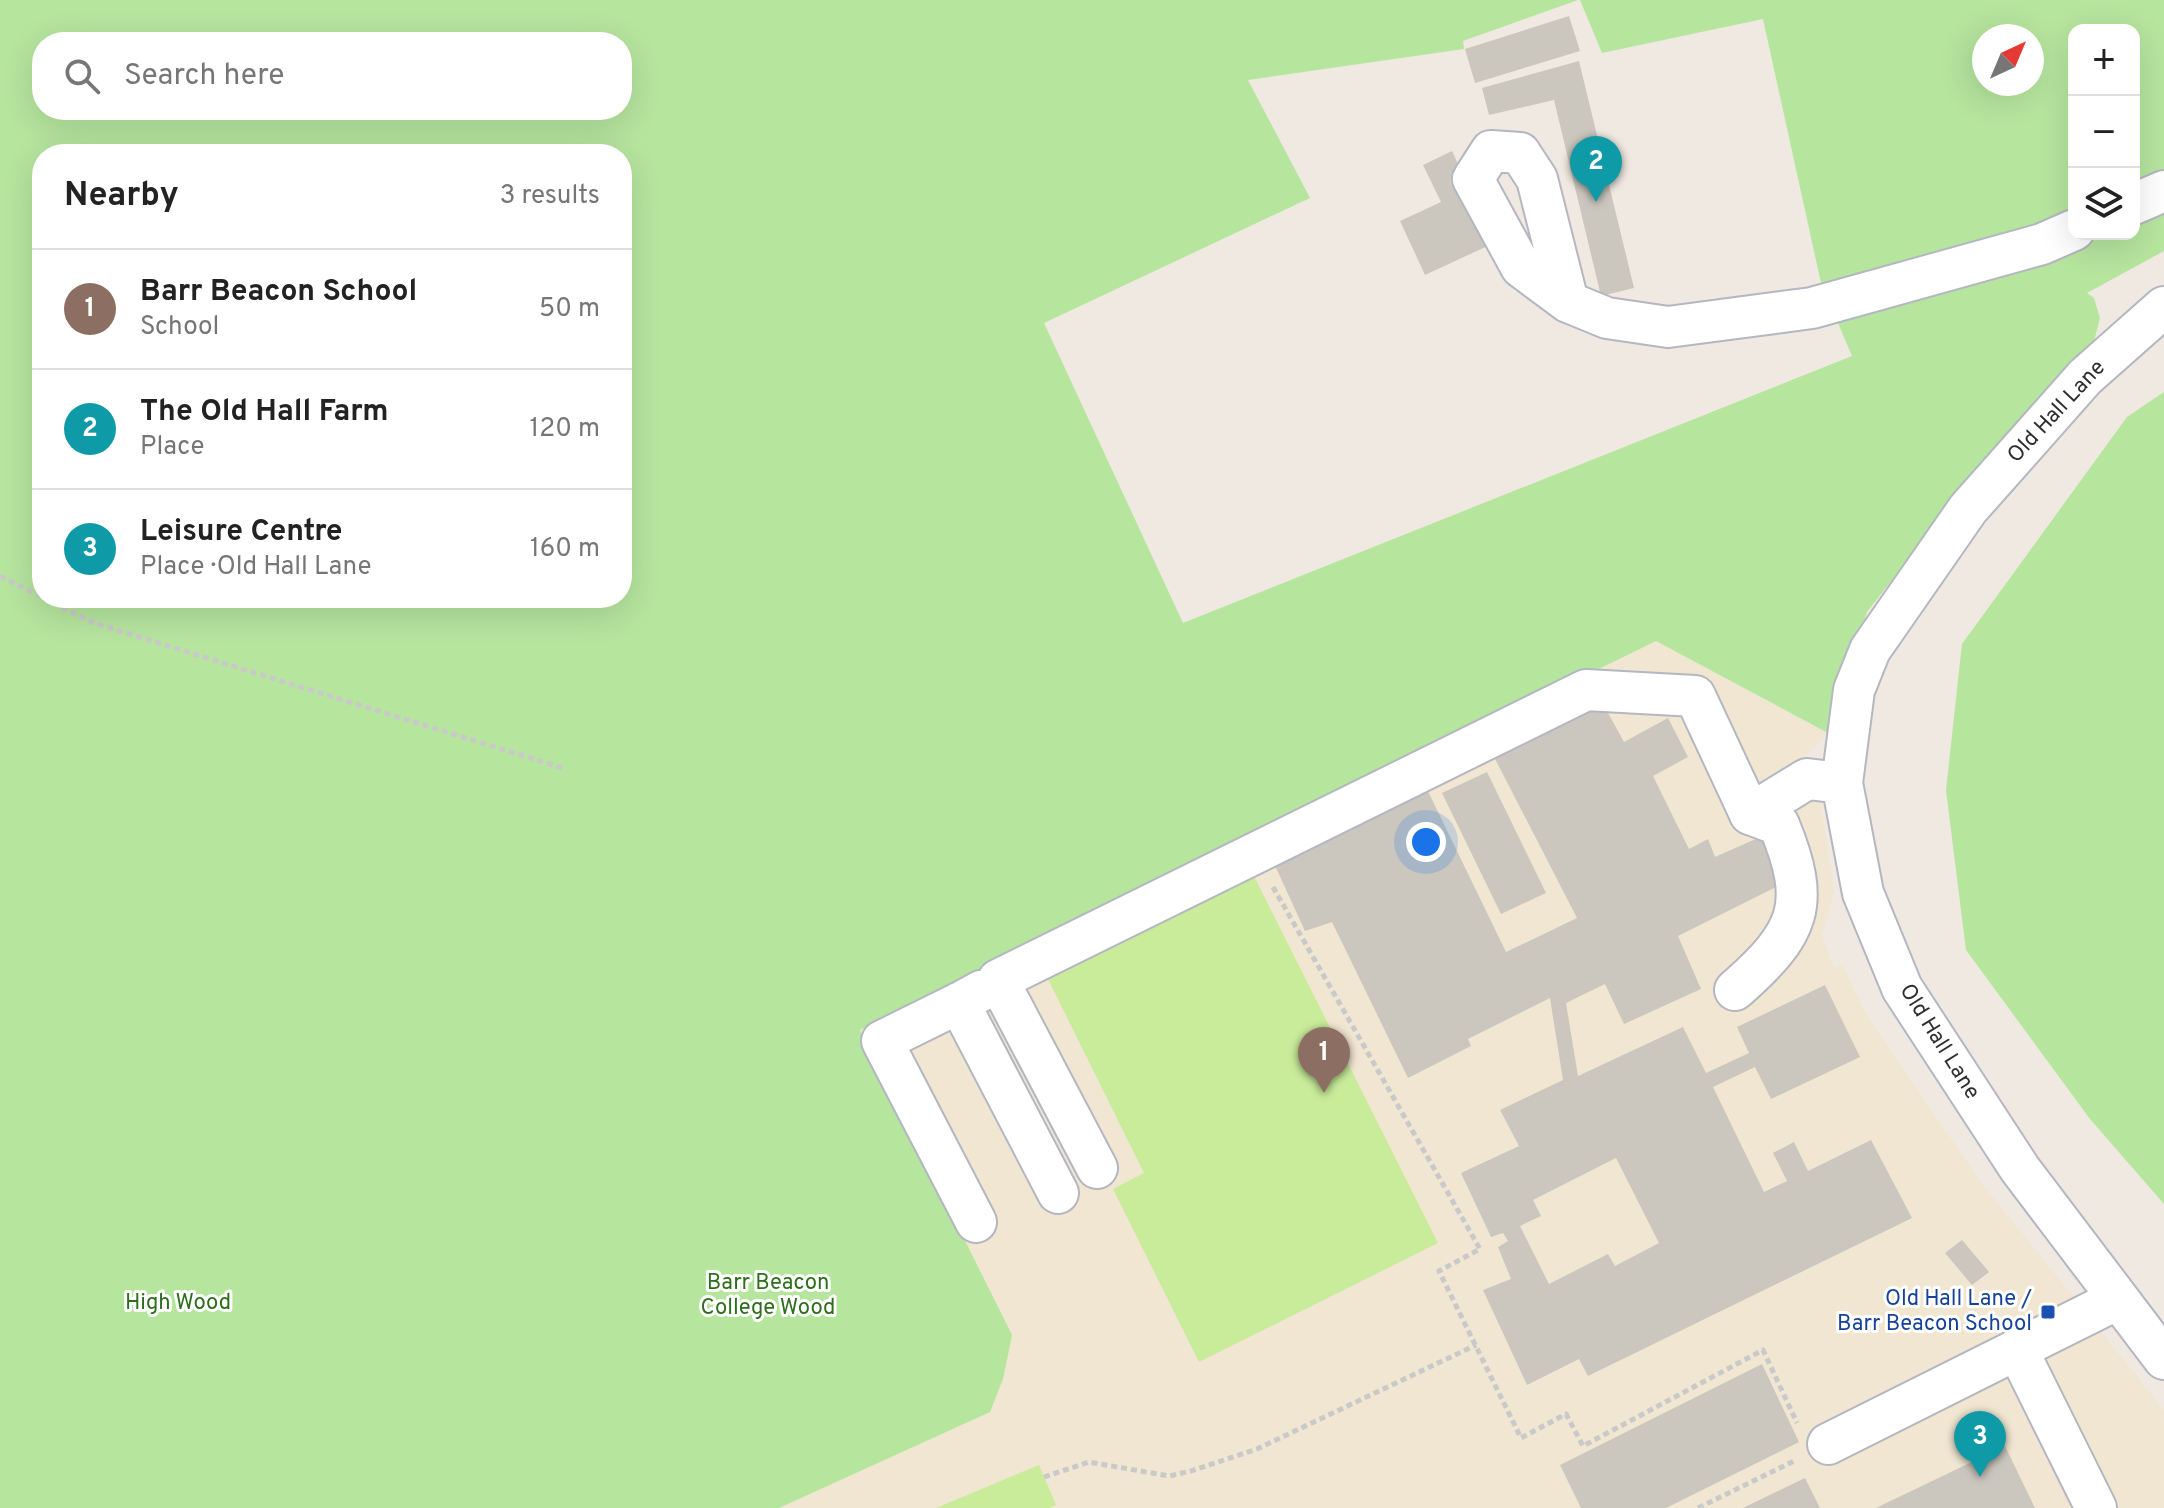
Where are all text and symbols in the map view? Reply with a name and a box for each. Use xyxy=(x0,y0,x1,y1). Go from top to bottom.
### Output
north arrow xyxy=(1972,24,2044,96)
map controls xyxy=(2068,24,2140,240)
button: + xyxy=(2068,24,2140,96)
search box xyxy=(32,32,632,120)
icon: search xyxy=(60,54,104,98)
text: Search here xyxy=(124,58,284,95)
button: − xyxy=(2068,96,2140,168)
pin: 2 xyxy=(1570,136,1622,202)
button: layers xyxy=(2068,168,2140,240)
text: Nearby xyxy=(64,175,179,218)
text: 3 results xyxy=(500,180,600,213)
text: Barr Beacon School xyxy=(140,274,417,311)
text: 1 xyxy=(85,293,95,326)
text: 50 m xyxy=(539,293,600,326)
text: School xyxy=(140,311,219,344)
street label: Old Hall Lane xyxy=(2002,355,2112,469)
text: The Old Hall Farm xyxy=(140,394,389,431)
text: 2 xyxy=(82,413,98,446)
text: 120 m xyxy=(530,413,600,446)
text: Place xyxy=(140,431,204,464)
text: Leisure Centre xyxy=(140,514,343,551)
text: 3 xyxy=(82,533,98,566)
text: 160 m xyxy=(530,533,600,566)
text: Place · Old Hall Lane xyxy=(140,551,372,584)
your location xyxy=(1406,822,1446,862)
street label: Old Hall Lane xyxy=(1893,979,1985,1105)
pin: 1 xyxy=(1298,1027,1350,1093)
park label: Barr Beacon College Wood xyxy=(701,1270,835,1322)
place label: Old Hall Lane / Barr Beacon School xyxy=(1837,1286,2032,1338)
park label: High Wood xyxy=(125,1290,231,1317)
marker: Old Hall Lane / Barr Beacon School xyxy=(2039,1303,2057,1321)
pin: 3 xyxy=(1954,1411,2006,1477)

